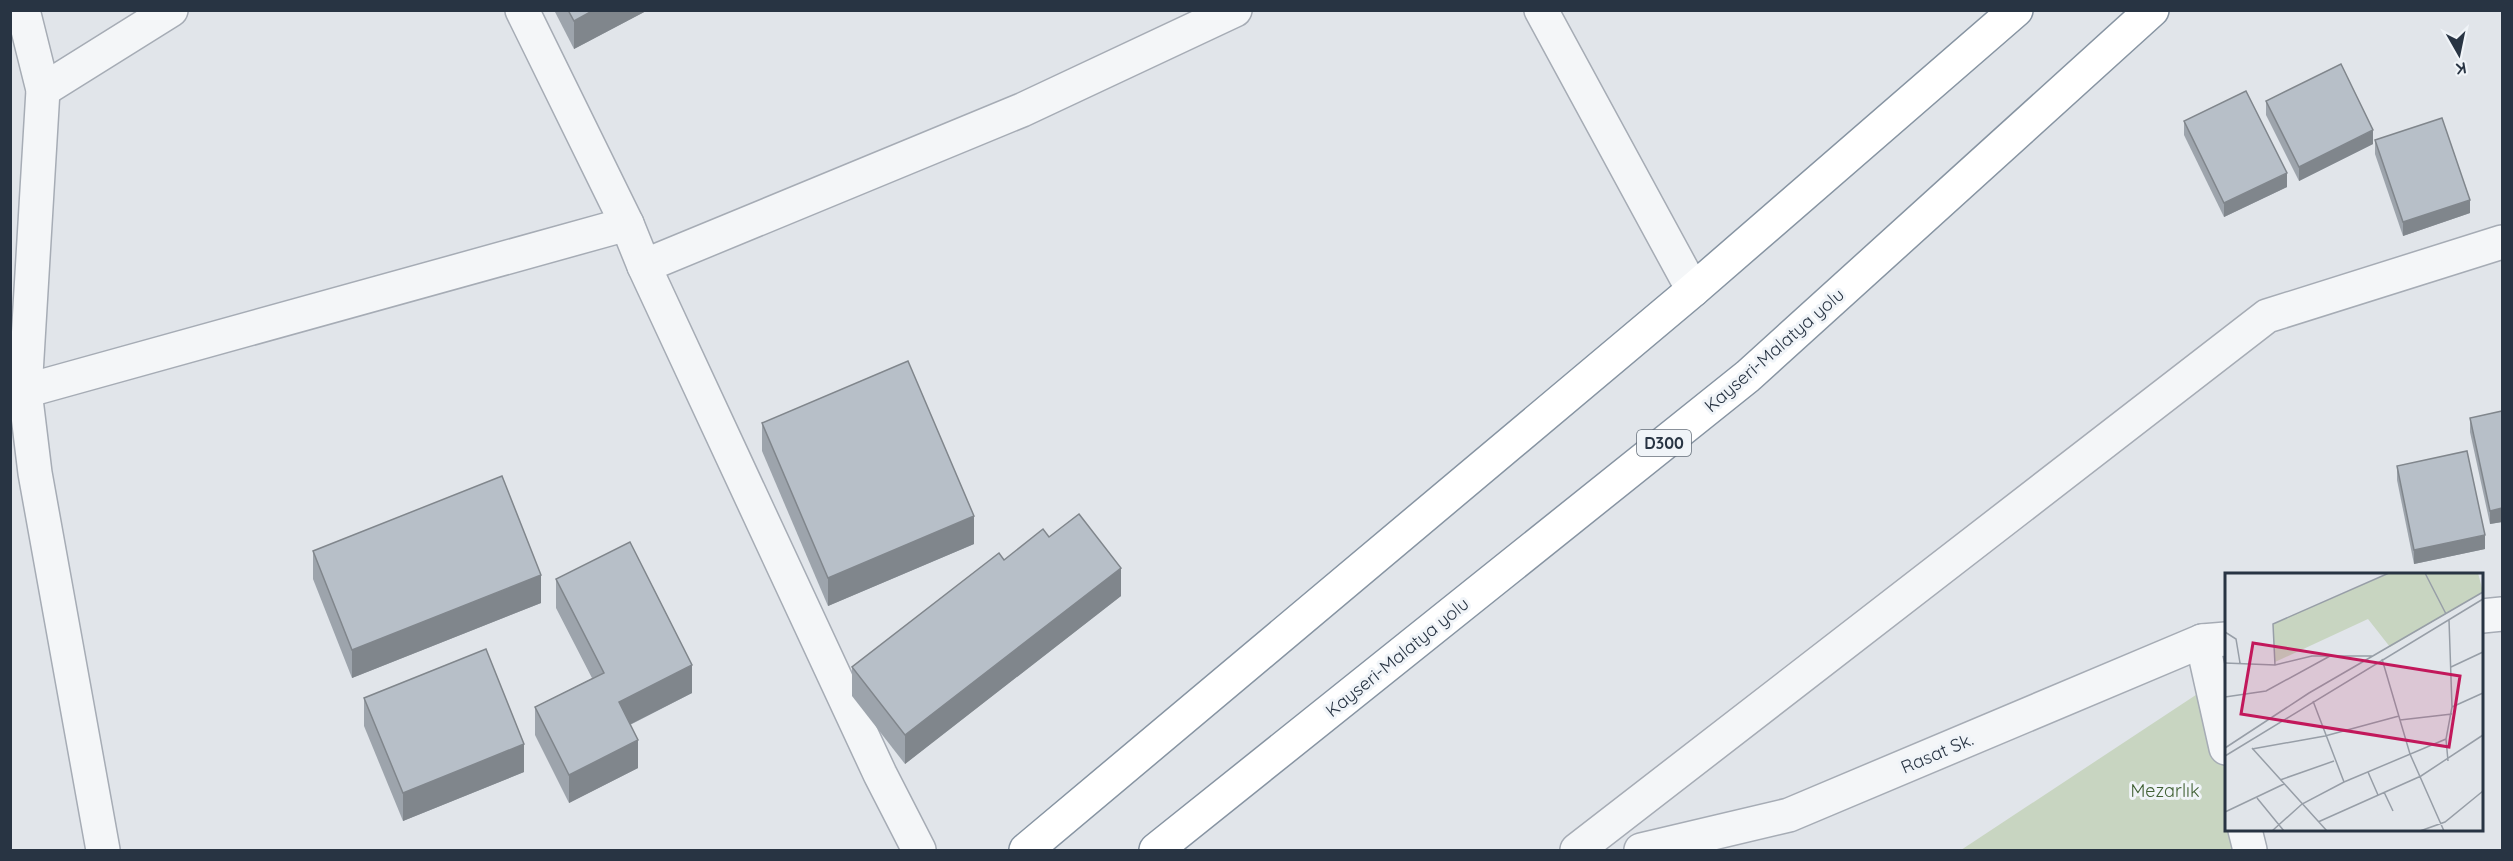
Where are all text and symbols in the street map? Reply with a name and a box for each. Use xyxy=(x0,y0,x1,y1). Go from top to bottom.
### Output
north arrow xyxy=(2429,24,2489,84)
text: K xyxy=(2455,58,2468,80)
street label: Kayseri-Malatya yolu xyxy=(1699,283,1849,417)
road number: D300 xyxy=(1637,430,1691,456)
inset map xyxy=(2225,573,2483,831)
street label: Kayseri-Malatya yolu xyxy=(1321,592,1473,722)
street label: Rasat Sk. xyxy=(1897,727,1977,779)
park label: Mezarlık xyxy=(2130,779,2200,802)

